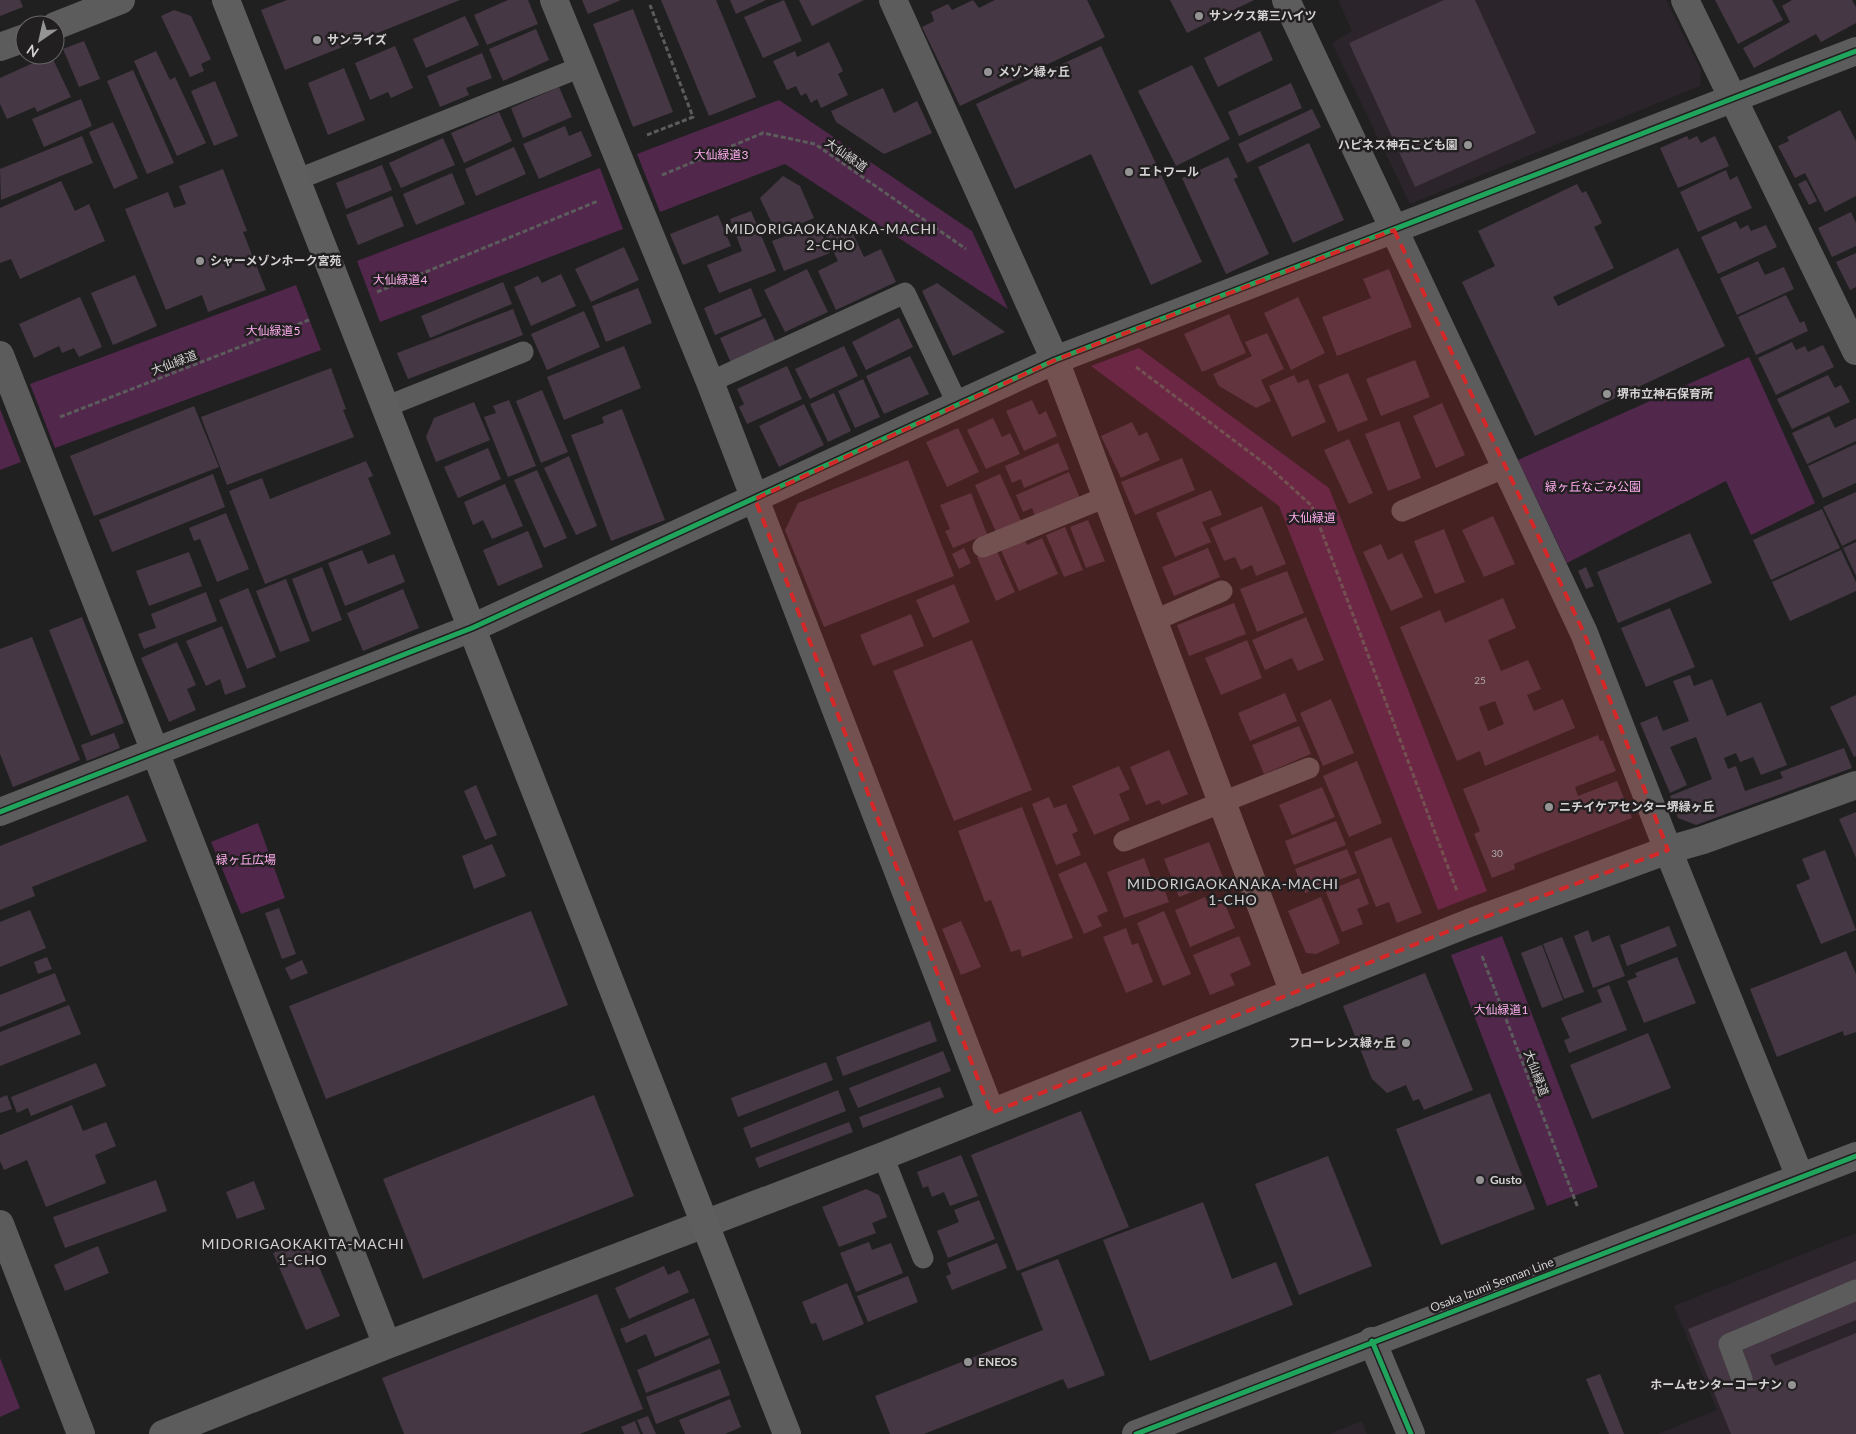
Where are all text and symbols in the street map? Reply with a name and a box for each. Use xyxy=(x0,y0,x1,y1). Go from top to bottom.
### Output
place label: サンクス第三ハイツ xyxy=(1209,8,1316,23)
marker: サンクス第三ハイツ xyxy=(1193,10,1205,22)
north arrow xyxy=(15,15,65,65)
place label: サンライズ xyxy=(327,32,387,47)
marker: サンライズ xyxy=(311,34,323,46)
text: N xyxy=(23,41,42,61)
place label: メゾン緑ヶ丘 xyxy=(998,64,1070,79)
marker: メゾン緑ヶ丘 xyxy=(982,66,994,78)
street label: 大仙緑道 xyxy=(822,135,870,175)
place label: ハピネス神石こども園 xyxy=(1338,137,1458,152)
marker: ハピネス神石こども園 xyxy=(1462,139,1474,151)
park label: 大仙緑道3 xyxy=(694,147,749,162)
place label: エトワール xyxy=(1139,164,1199,179)
marker: エトワール xyxy=(1123,166,1135,178)
district label: MIDORIGAOKANAKA-MACHI 2-CHO xyxy=(725,220,937,253)
place label: シャーメゾンホーク宮苑 xyxy=(210,253,342,268)
marker: シャーメゾンホーク宮苑 xyxy=(194,255,206,267)
park label: 大仙緑道4 xyxy=(373,272,428,287)
park label: 大仙緑道5 xyxy=(246,323,301,338)
street label: 大仙緑道 xyxy=(149,347,199,378)
place label: 堺市立神石保育所 xyxy=(1617,386,1713,401)
marker: 堺市立神石保育所 xyxy=(1601,388,1613,400)
park label: 緑ヶ丘なごみ公園 xyxy=(1545,479,1641,494)
park label: 大仙緑道 xyxy=(1288,510,1336,525)
house number: 25 xyxy=(1474,674,1486,686)
place label: ニチイケアセンター堺緑ヶ丘 xyxy=(1559,799,1715,814)
marker: ニチイケアセンター堺緑ヶ丘 xyxy=(1543,801,1555,813)
house number: 30 xyxy=(1491,847,1503,859)
park label: 緑ヶ丘広場 xyxy=(216,852,276,867)
district label: MIDORIGAOKANAKA-MACHI 1-CHO xyxy=(1127,875,1339,908)
park label: 大仙緑道1 xyxy=(1474,1002,1529,1017)
place label: フローレンス緑ヶ丘 xyxy=(1288,1035,1396,1050)
marker: フローレンス緑ヶ丘 xyxy=(1400,1037,1412,1049)
street label: 大仙緑道 xyxy=(1521,1048,1552,1098)
place label: Gusto xyxy=(1490,1172,1522,1187)
marker: Gusto xyxy=(1474,1174,1486,1186)
district label: MIDORIGAOKAKITA-MACHI 1-CHO xyxy=(201,1235,405,1268)
street label: Osaka Izumi Sennan Line xyxy=(1428,1254,1556,1315)
place label: ENEOS xyxy=(978,1354,1018,1369)
marker: ENEOS xyxy=(962,1356,974,1368)
place label: ホームセンターコーナン xyxy=(1650,1377,1782,1392)
marker: ホームセンターコーナン xyxy=(1786,1379,1798,1391)

